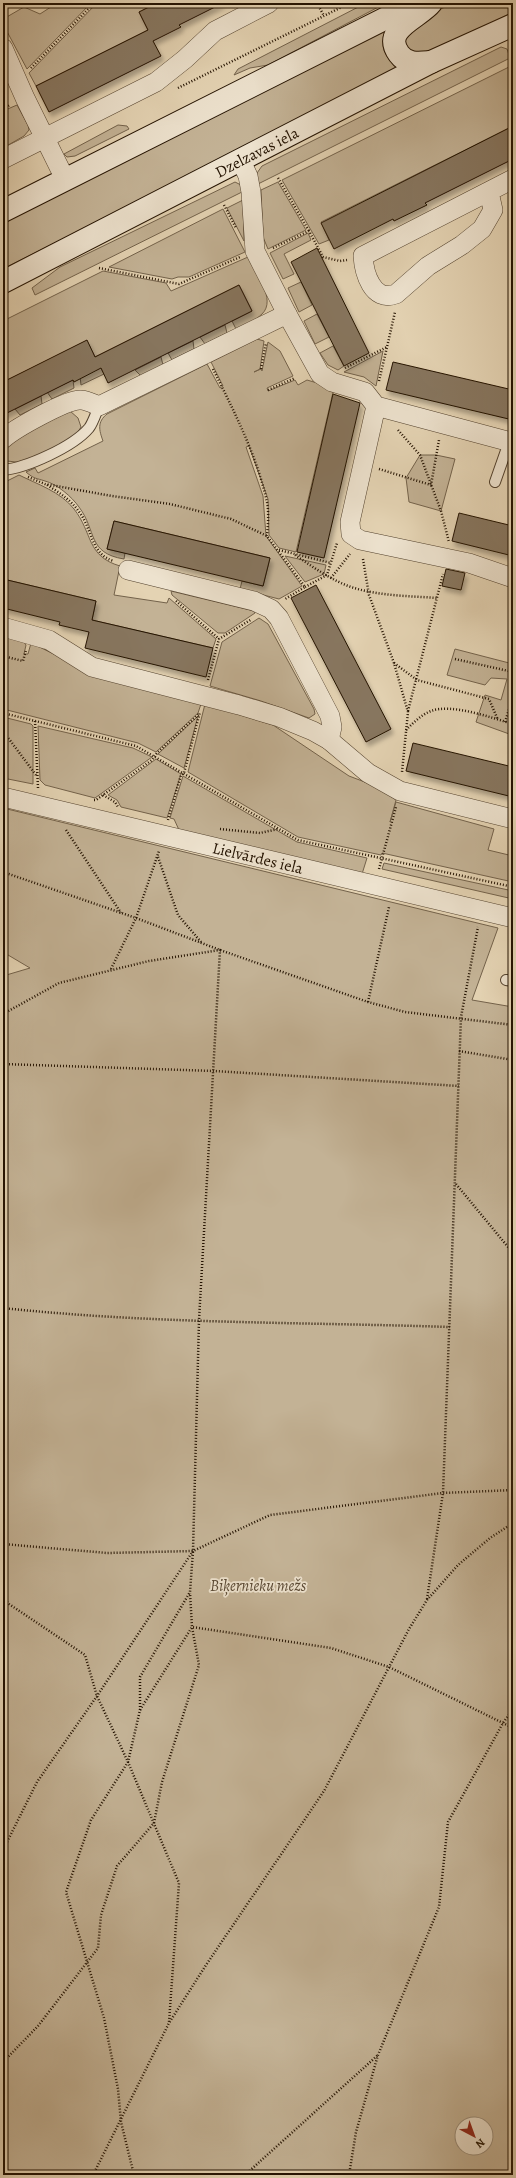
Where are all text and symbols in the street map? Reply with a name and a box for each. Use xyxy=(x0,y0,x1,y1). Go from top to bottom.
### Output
street label: Dzelzavas iela xyxy=(211,122,303,183)
street label: Lielvārdes iela xyxy=(210,837,306,880)
park label: Biķernieku mežs xyxy=(210,1575,307,1597)
north arrow xyxy=(454,2116,494,2156)
text: N xyxy=(472,2135,488,2151)

